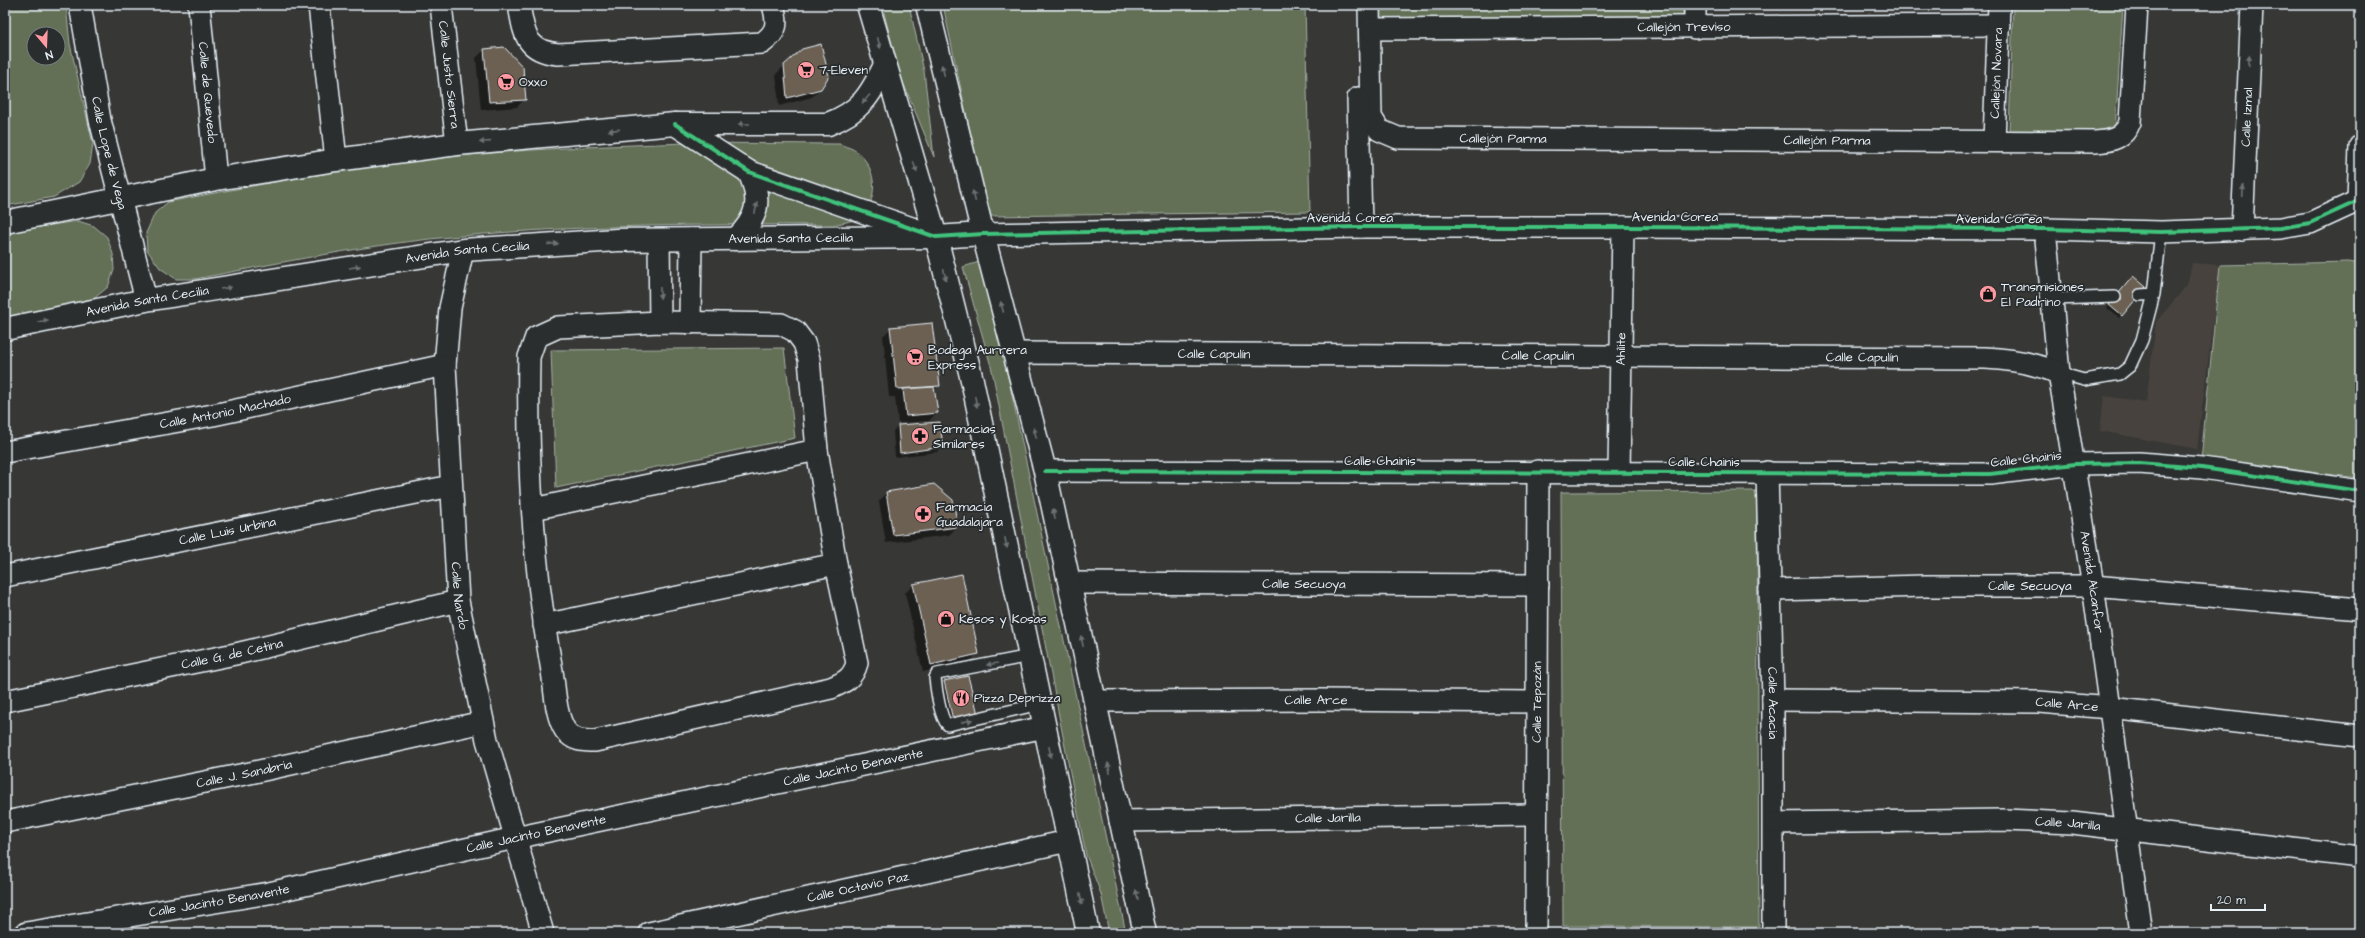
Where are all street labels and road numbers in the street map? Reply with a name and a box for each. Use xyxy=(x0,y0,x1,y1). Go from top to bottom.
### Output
street label: Callejón Treviso xyxy=(1637,18,1731,36)
street label: Calle Justo Sierra xyxy=(434,20,464,130)
street label: Callejón Novara xyxy=(1986,27,2007,119)
street label: Calle de Quevedo xyxy=(194,41,222,145)
street label: Calle Izmal xyxy=(2237,87,2257,147)
street label: Calle Lope de Vega xyxy=(87,95,132,212)
street label: Callejón Parma xyxy=(1459,129,1547,148)
street label: Callejón Parma xyxy=(1783,131,1871,150)
street label: Avenida Corea xyxy=(1632,208,1719,226)
street label: Avenida Corea xyxy=(1307,209,1394,227)
street label: Avenida Corea xyxy=(1956,210,2043,228)
street label: Avenida Santa Cecilia xyxy=(728,229,854,248)
street label: Avenida Santa Cecilia xyxy=(404,237,530,268)
street label: Avenida Santa Cecilia xyxy=(84,281,210,321)
street label: Ahilite xyxy=(1612,332,1630,366)
street label: Calle Capulín xyxy=(1178,345,1251,363)
street label: Calle Capulín xyxy=(1502,347,1575,365)
street label: Calle Capulín xyxy=(1826,348,1899,367)
street label: Calle Antonio Machado xyxy=(158,389,293,433)
street label: Calle Chainis xyxy=(1990,446,2063,472)
street label: Calle Chainis xyxy=(1344,452,1416,470)
street label: Calle Chainis xyxy=(1668,453,1740,471)
street label: Calle Luis Urbina xyxy=(177,512,278,550)
street label: Avenida Alcanfor xyxy=(2075,529,2108,634)
street label: Calle Nardo xyxy=(447,561,473,632)
street label: Calle Secuoya xyxy=(1262,575,1346,594)
street label: Calle Secuoya xyxy=(1988,577,2072,596)
street label: Calle G. de Cetina xyxy=(180,634,285,674)
street label: Calle Tepozán xyxy=(1528,661,1546,743)
street label: Calle Acacia xyxy=(1763,667,1782,739)
street label: Calle Arce xyxy=(1284,691,1348,709)
street label: Calle Arce xyxy=(2035,693,2099,716)
street label: Calle Jacinto Benavente xyxy=(782,744,925,791)
street label: Calle J. Sanabria xyxy=(195,755,294,793)
street label: Calle Jarilla xyxy=(1295,809,1361,827)
street label: Calle Jacinto Benavente xyxy=(465,810,608,858)
street label: Calle Jarilla xyxy=(2035,812,2102,835)
street label: Calle Octavio Paz xyxy=(805,867,911,907)
street label: Calle Jacinto Benavente xyxy=(148,880,291,922)

